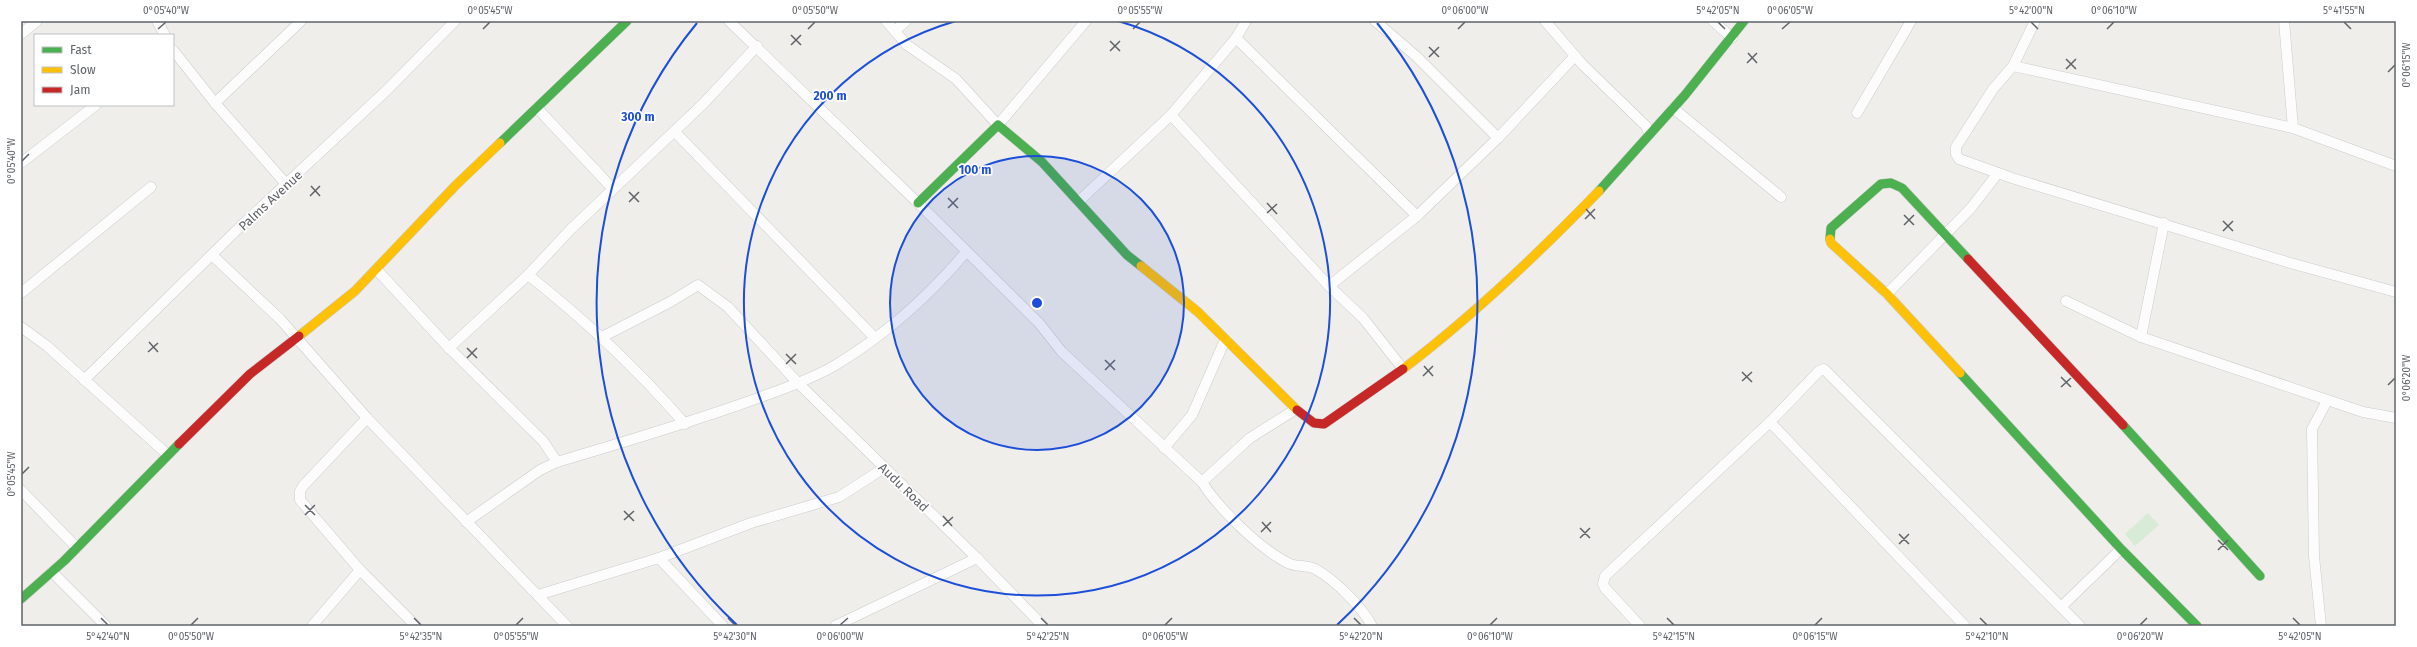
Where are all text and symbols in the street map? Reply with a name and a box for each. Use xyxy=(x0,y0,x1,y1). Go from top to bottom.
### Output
text: 0°05'40"W xyxy=(143,5,190,17)
text: 0°05'45"W xyxy=(467,5,513,17)
text: 0°05'50"W xyxy=(792,5,839,17)
text: 0°05'55"W xyxy=(1117,5,1163,17)
text: 0°06'00"W xyxy=(1442,5,1489,17)
text: 5°42'05"N xyxy=(1696,5,1740,17)
text: 0°06'05"W xyxy=(1767,5,1814,17)
text: 5°42'00"N xyxy=(2009,5,2053,17)
text: 0°06'10"W xyxy=(2091,5,2138,17)
text: 5°41'55"N xyxy=(2323,5,2365,17)
legend xyxy=(34,34,174,106)
text: 0°06'15"W xyxy=(2401,42,2413,88)
text: Fast xyxy=(70,43,92,57)
text: Slow xyxy=(70,63,96,77)
text: Jam xyxy=(70,83,90,97)
text: 200 m xyxy=(813,89,847,103)
text: 300 m xyxy=(620,110,655,124)
text: 0°05'40"W xyxy=(6,137,18,184)
text: 100 m xyxy=(959,163,991,177)
street label: Palms Avenue xyxy=(235,167,305,234)
centre of rings xyxy=(1030,296,1044,310)
text: 0°06'20"W xyxy=(2401,354,2413,401)
text: 0°05'45"W xyxy=(6,451,18,497)
street label: Audu Road xyxy=(876,460,932,515)
text: 5°42'40"N xyxy=(86,631,130,643)
text: 0°05'50"W xyxy=(168,631,215,643)
text: 5°42'35"N xyxy=(400,631,442,643)
text: 0°05'55"W xyxy=(493,631,539,643)
text: 5°42'30"N xyxy=(713,631,757,643)
text: 0°06'00"W xyxy=(817,631,864,643)
text: 5°42'25"N xyxy=(1027,631,1069,643)
text: 0°06'05"W xyxy=(1142,631,1189,643)
text: 5°42'20"N xyxy=(1339,631,1383,643)
text: 0°06'10"W xyxy=(1467,631,1514,643)
text: 5°42'15"N xyxy=(1653,631,1695,643)
text: 0°06'15"W xyxy=(1793,631,1838,643)
text: 5°42'10"N xyxy=(1965,631,2009,643)
text: 0°06'20"W xyxy=(2117,631,2164,643)
text: 5°42'05"N xyxy=(2278,631,2322,643)

